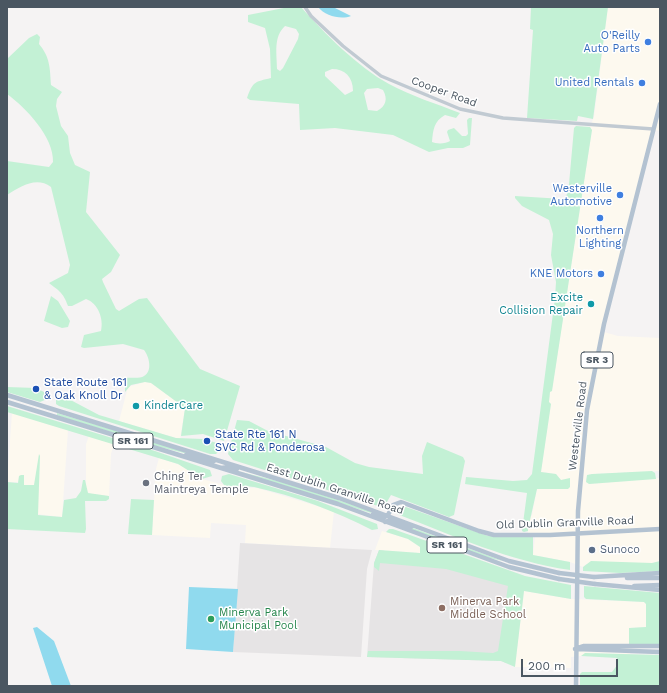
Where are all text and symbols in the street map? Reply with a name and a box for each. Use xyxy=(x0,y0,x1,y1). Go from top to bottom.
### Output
place label: O'Reilly Auto Parts xyxy=(584,29,640,55)
marker: O'Reilly Auto Parts xyxy=(643,37,653,47)
street label: Cooper Road xyxy=(409,74,479,110)
place label: United Rentals xyxy=(555,76,634,90)
marker: United Rentals xyxy=(637,78,647,88)
place label: Westerville Automotive xyxy=(550,182,612,208)
marker: Westerville Automotive xyxy=(615,190,625,200)
marker: Northern Lighting xyxy=(595,213,605,223)
place label: Northern Lighting xyxy=(576,224,624,250)
place label: KNE Motors xyxy=(530,267,593,281)
marker: KNE Motors xyxy=(596,269,606,279)
place label: Excite Collision Repair xyxy=(499,291,583,317)
marker: Excite Collision Repair xyxy=(586,299,596,309)
road number: SR 3 xyxy=(581,352,613,368)
place label: State Route 161 & Oak Knoll Dr xyxy=(44,376,127,402)
street label: Westerville Road xyxy=(566,380,590,472)
marker: State Route 161 & Oak Knoll Dr xyxy=(31,384,41,394)
place label: KinderCare xyxy=(144,399,203,413)
marker: KinderCare xyxy=(131,401,141,411)
place label: State Rte 161 N SVC Rd & Ponderosa xyxy=(215,428,325,454)
road number: SR 161 xyxy=(113,433,153,449)
marker: State Rte 161 N SVC Rd & Ponderosa xyxy=(202,436,212,446)
street label: East Dublin Granville Road xyxy=(265,461,405,517)
place label: Ching Ter Maintreya Temple xyxy=(154,470,249,496)
marker: Ching Ter Maintreya Temple xyxy=(141,478,151,488)
street label: Old Dublin Granville Road xyxy=(496,514,634,532)
road number: SR 161 xyxy=(427,537,467,553)
place label: Sunoco xyxy=(600,543,640,557)
marker: Sunoco xyxy=(587,545,597,555)
place label: Minerva Park Middle School xyxy=(450,595,526,621)
marker: Minerva Park Middle School xyxy=(437,603,447,613)
place label: Minerva Park Municipal Pool xyxy=(219,606,297,632)
marker: Minerva Park Municipal Pool xyxy=(206,614,216,624)
scale bar xyxy=(523,651,620,677)
text: 200 m xyxy=(528,659,565,673)

